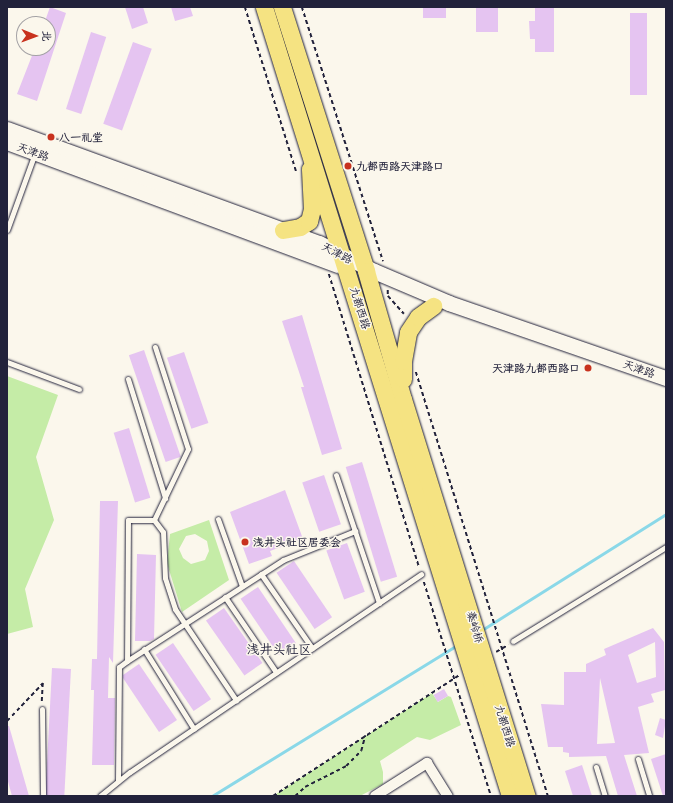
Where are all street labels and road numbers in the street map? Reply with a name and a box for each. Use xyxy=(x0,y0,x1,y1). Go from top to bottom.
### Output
street label: 天津路 xyxy=(15,140,51,164)
street label: 天津路 xyxy=(319,239,355,267)
street label: 九都西路 xyxy=(347,285,373,331)
street label: 天津路 xyxy=(621,357,657,381)
street label: 秦岭桥 xyxy=(464,609,486,645)
street label: 九都西路 xyxy=(492,703,518,749)

